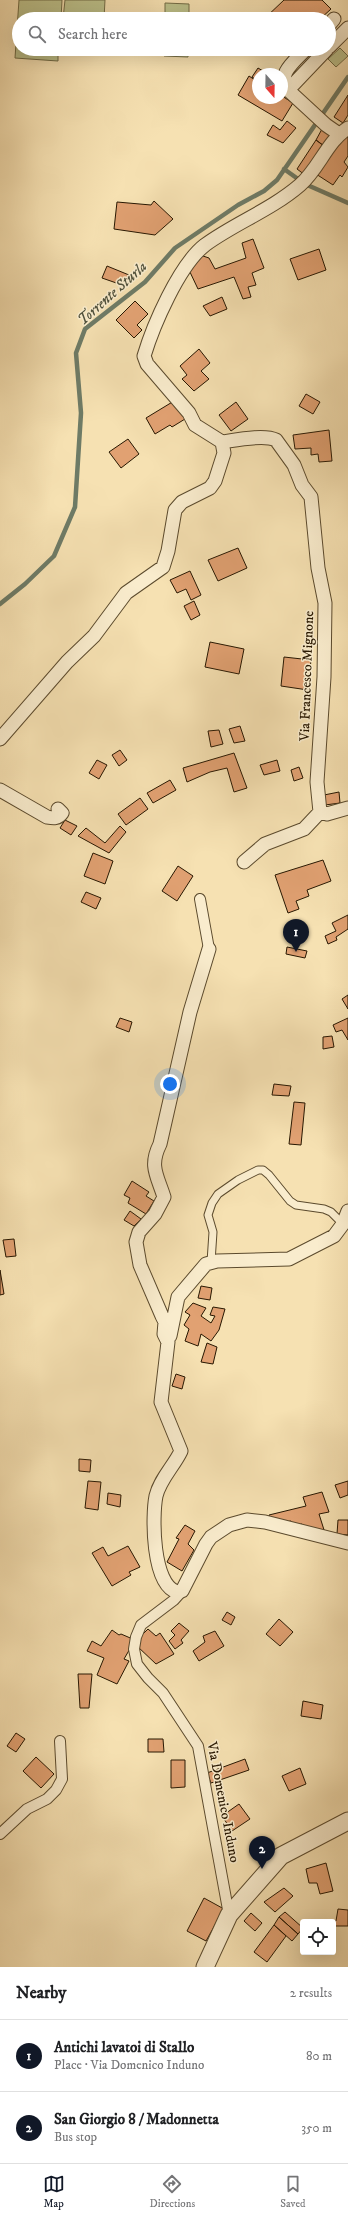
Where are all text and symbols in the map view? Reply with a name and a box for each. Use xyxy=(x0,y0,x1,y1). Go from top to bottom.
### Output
search box xyxy=(12,12,336,56)
icon: search xyxy=(26,23,48,45)
text: Search here xyxy=(58,25,127,44)
north arrow xyxy=(252,68,288,104)
water label: Torrente Sturla xyxy=(74,257,151,329)
street label: Via Francesco Mignone xyxy=(296,610,318,742)
pin: 1 xyxy=(283,919,309,952)
your location xyxy=(160,1074,180,1094)
street label: Via Domenico Induno xyxy=(202,1739,244,1864)
pin: 2 xyxy=(249,1836,275,1869)
map controls xyxy=(300,1919,336,1955)
button: locate xyxy=(300,1919,336,1955)
text: Nearby xyxy=(16,1982,66,2004)
text: 2 results xyxy=(290,1985,332,2001)
text: Antichi lavatoi di Stallo xyxy=(54,2038,194,2057)
text: 1 xyxy=(27,2048,31,2064)
text: 80 m xyxy=(306,2048,332,2064)
text: Place · Via Domenico Induno xyxy=(54,2057,204,2073)
text: San Giorgio 8 / Madonnetta xyxy=(54,2110,219,2129)
text: 2 xyxy=(26,2120,32,2136)
text: 350 m xyxy=(301,2120,332,2136)
text: Bus stop xyxy=(54,2129,97,2145)
tab: Map xyxy=(43,2173,65,2211)
tab: Directions xyxy=(150,2173,195,2211)
tab: Saved xyxy=(280,2173,305,2211)

